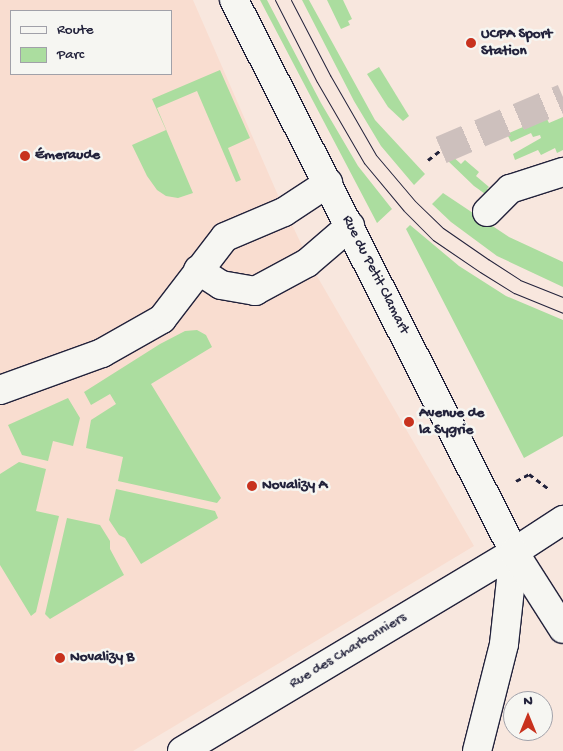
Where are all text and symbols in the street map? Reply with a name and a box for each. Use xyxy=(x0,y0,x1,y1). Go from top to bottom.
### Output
legend xyxy=(10,10,172,75)
text: Route xyxy=(57,21,94,39)
place label: UCPA Sport Station xyxy=(481,25,552,60)
marker: UCPA Sport Station xyxy=(465,37,477,49)
text: Parc xyxy=(57,46,84,64)
place label: Émeraude xyxy=(35,147,100,165)
marker: Émeraude xyxy=(19,150,31,162)
street label: Rue du Petit Clamart xyxy=(337,213,413,337)
place label: Avenue de la Sygrie xyxy=(419,404,484,439)
marker: Avenue de la Sygrie xyxy=(403,416,415,428)
place label: Novalizy A xyxy=(262,477,327,495)
marker: Novalizy A xyxy=(246,480,258,492)
street label: Rue des Charbonniers xyxy=(286,609,410,693)
place label: Novalizy B xyxy=(70,649,134,667)
marker: Novalizy B xyxy=(54,652,66,664)
north arrow xyxy=(503,691,553,741)
text: N xyxy=(523,693,533,710)

